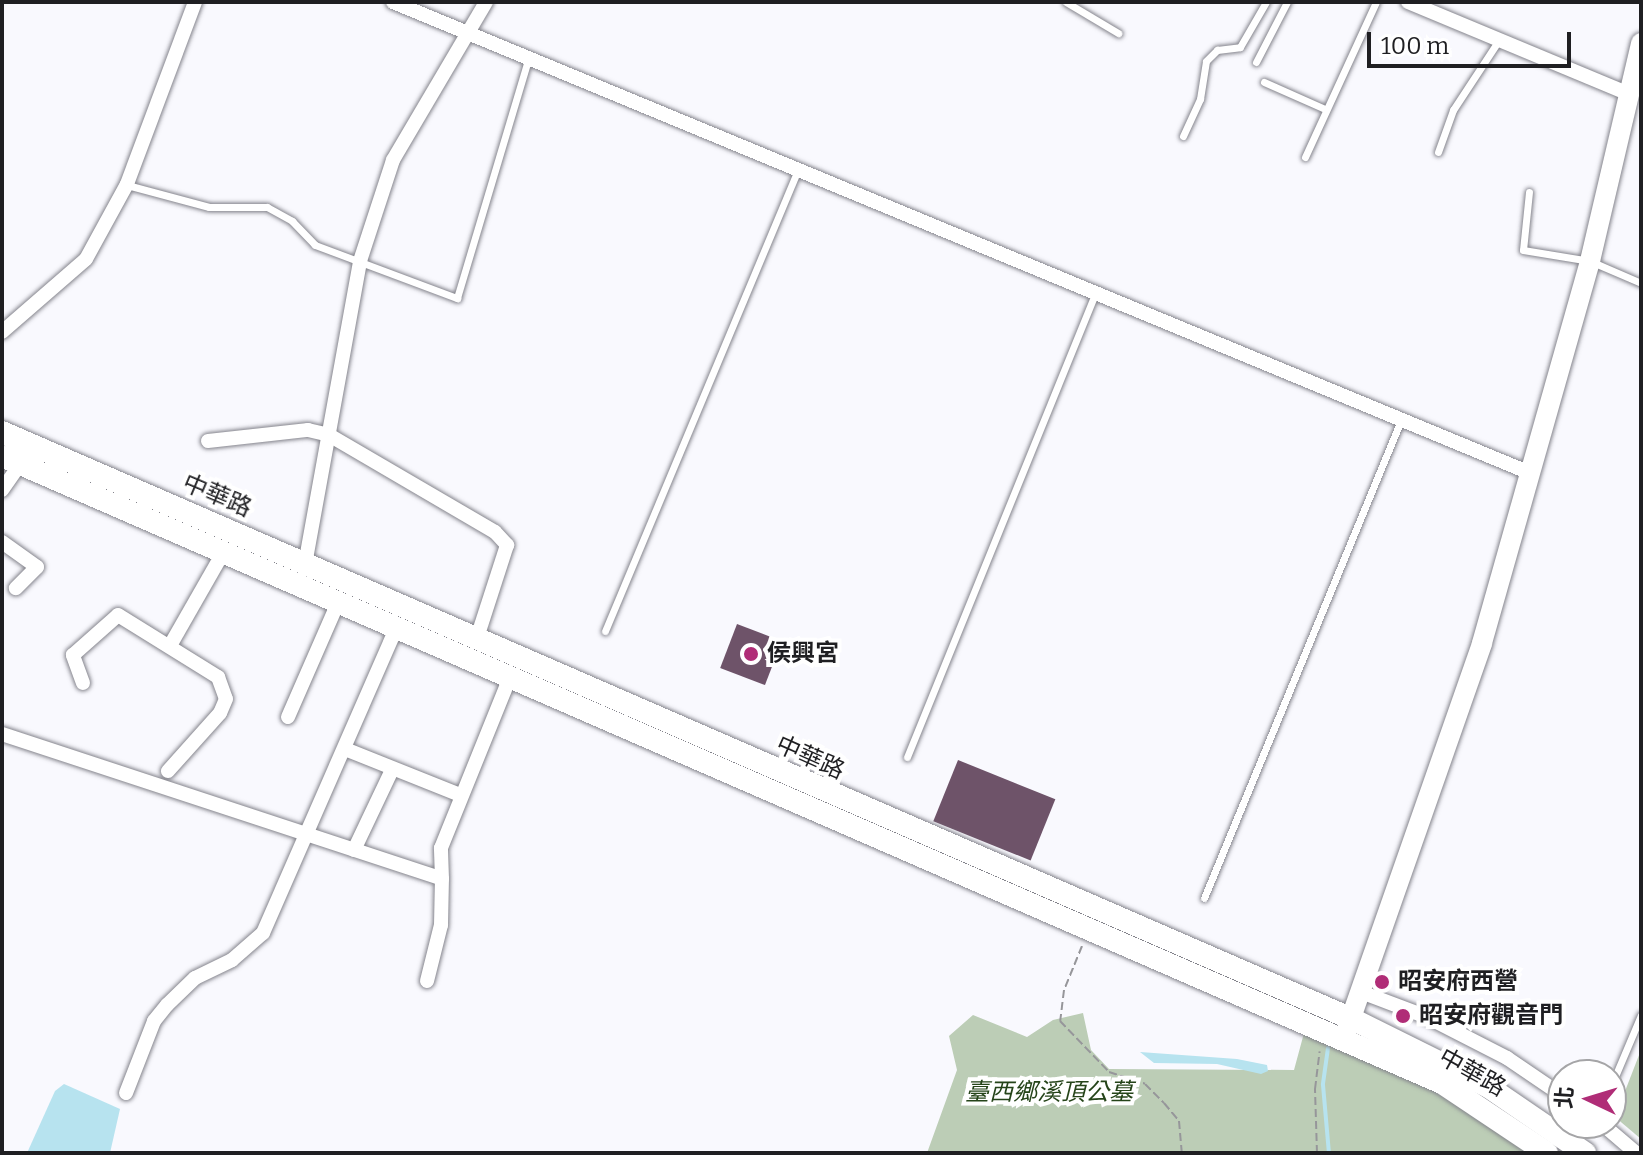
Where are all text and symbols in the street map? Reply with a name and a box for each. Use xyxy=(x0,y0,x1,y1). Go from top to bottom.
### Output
scale bar xyxy=(1371,16,1575,66)
text: 100 m xyxy=(1381,32,1449,60)
street label: 中華路 xyxy=(178,469,256,523)
place label: 侯興宮 xyxy=(767,640,839,668)
marker: 侯興宮 xyxy=(742,645,760,663)
street label: 中華路 xyxy=(771,730,849,786)
place label: 昭安府西營 xyxy=(1398,968,1518,996)
marker: 昭安府西營 xyxy=(1373,973,1391,991)
place label: 昭安府觀音門 xyxy=(1419,1002,1563,1030)
marker: 昭安府觀音門 xyxy=(1394,1007,1412,1025)
street label: 中華路 xyxy=(1434,1043,1510,1103)
north arrow xyxy=(1547,1059,1627,1139)
park label: 臺西鄉溪頂公墓 xyxy=(965,1079,1133,1107)
text: 北 xyxy=(1550,1086,1579,1109)

